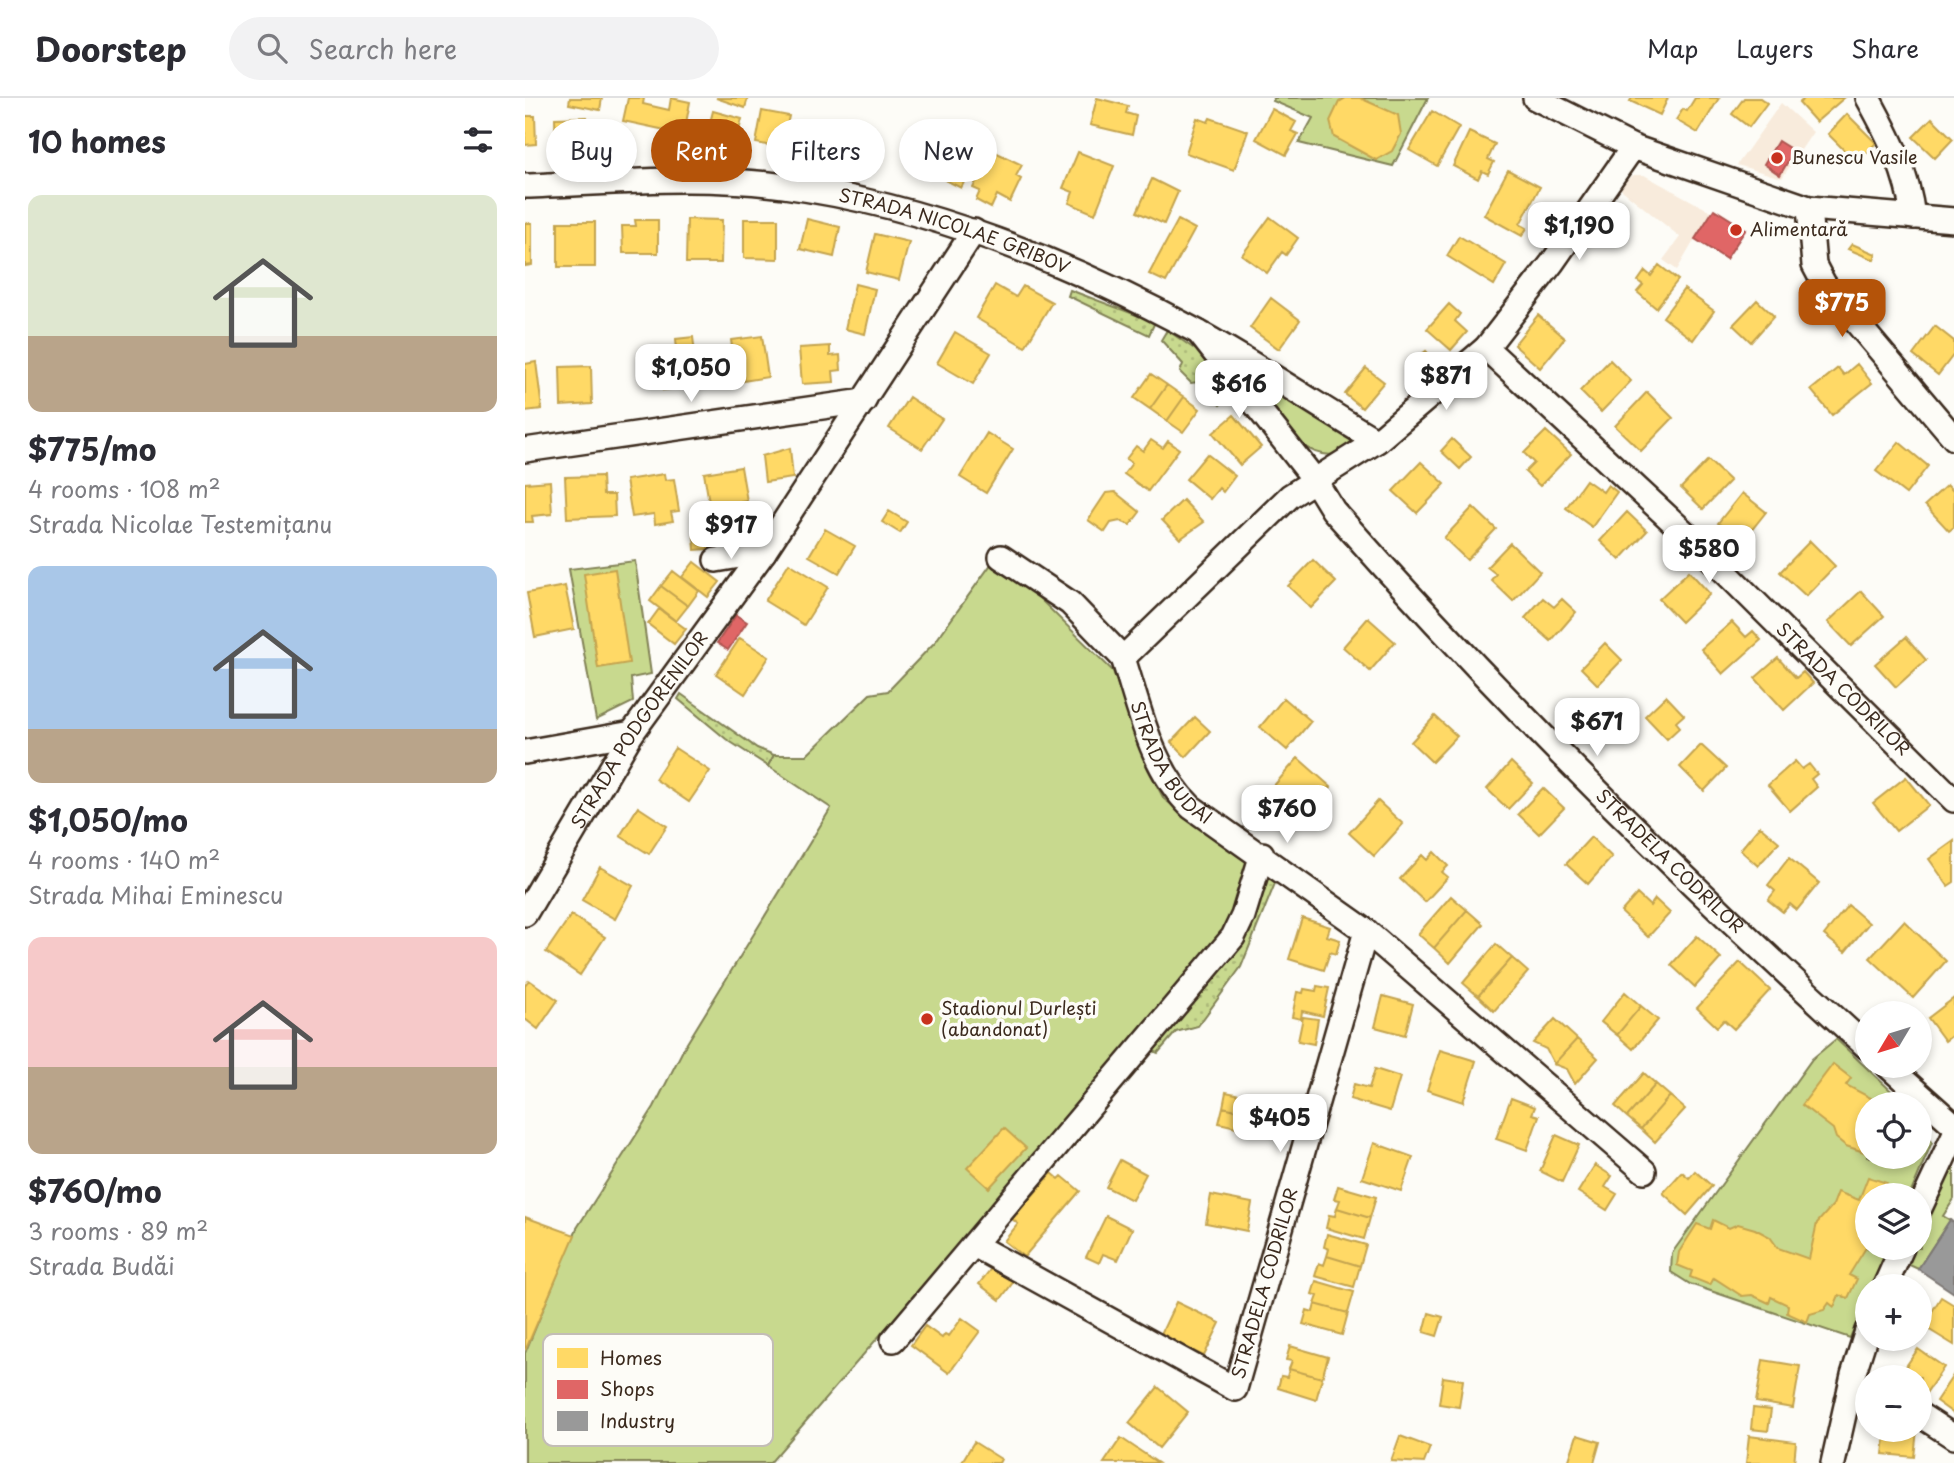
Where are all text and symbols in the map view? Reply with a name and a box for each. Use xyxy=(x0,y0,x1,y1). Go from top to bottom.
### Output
search box xyxy=(229,17,719,80)
text: Doorstep xyxy=(35,23,187,73)
icon: search xyxy=(253,29,291,67)
text: Search here xyxy=(309,29,457,68)
text: Map xyxy=(1647,30,1698,66)
text: Layers xyxy=(1736,30,1813,66)
text: Share xyxy=(1851,30,1919,66)
text: 10 homes xyxy=(28,118,166,163)
chip: Buy xyxy=(546,119,637,182)
chip: Rent xyxy=(651,119,752,182)
chip: Filters xyxy=(766,119,885,182)
chip: New xyxy=(899,119,997,182)
icon: filters xyxy=(459,121,497,159)
place label: Bunescu Vasile xyxy=(1791,143,1918,170)
marker: Bunescu Vasile xyxy=(1769,150,1785,166)
street label: STRADA NICOLAE GRIBOV xyxy=(837,181,1075,280)
pin: $1,190 xyxy=(1522,202,1636,262)
text: $1,190 xyxy=(1544,207,1614,242)
place label: Alimentară xyxy=(1750,215,1848,242)
marker: Alimentară xyxy=(1728,222,1744,238)
icon: home xyxy=(200,240,326,366)
pin: $775 xyxy=(1801,280,1883,339)
text: $775 xyxy=(1815,284,1869,319)
pin: $1,050 xyxy=(634,344,748,404)
text: $1,050 xyxy=(651,349,731,384)
pin: $871 xyxy=(1405,352,1487,412)
text: $871 xyxy=(1420,357,1472,392)
pin: $616 xyxy=(1198,360,1280,420)
text: $616 xyxy=(1211,365,1267,400)
text: $775/mo xyxy=(28,426,156,471)
text: 4 rooms · 108 m² xyxy=(28,471,221,506)
pin: $917 xyxy=(690,502,772,561)
text: Strada Nicolae Testemițanu xyxy=(28,506,332,541)
text: $917 xyxy=(705,506,757,541)
pin: $580 xyxy=(1668,526,1750,585)
text: $580 xyxy=(1679,530,1739,565)
icon: home xyxy=(200,611,326,737)
street label: STRADA CODRILOR xyxy=(1771,615,1917,761)
street label: STRADA PODGORENILOR xyxy=(563,625,714,833)
street label: STRADA BUDĂI xyxy=(1125,697,1218,830)
pin: $671 xyxy=(1556,698,1638,758)
text: $671 xyxy=(1571,703,1623,738)
street label: STRADELA CODRILOR xyxy=(1590,782,1751,939)
pin: $760 xyxy=(1246,786,1328,845)
text: $760 xyxy=(1257,790,1317,825)
text: $1,050/mo xyxy=(28,797,188,842)
text: 4 rooms · 140 m² xyxy=(28,842,220,877)
text: Strada Mihai Eminescu xyxy=(28,877,283,912)
icon: home xyxy=(200,982,326,1108)
place label: Stadionul Durlești (abandonat) xyxy=(941,994,1097,1042)
north arrow xyxy=(1855,1001,1932,1078)
map controls xyxy=(1855,1001,1932,1442)
marker: Stadionul Durlești (abandonat) xyxy=(919,1011,935,1027)
button: locate xyxy=(1855,1092,1932,1169)
pin: $405 xyxy=(1239,1094,1321,1154)
text: $405 xyxy=(1249,1099,1311,1134)
text: $760/mo xyxy=(28,1168,162,1213)
button: layers xyxy=(1855,1183,1932,1260)
street label: STRADELA CODRILOR xyxy=(1224,1184,1304,1382)
text: 3 rooms · 89 m² xyxy=(28,1213,208,1248)
text: Strada Budăi xyxy=(28,1248,175,1283)
button: + xyxy=(1855,1274,1932,1351)
legend xyxy=(543,1334,773,1446)
text: Homes xyxy=(600,1343,662,1371)
button: − xyxy=(1855,1365,1932,1442)
text: Shops xyxy=(600,1374,654,1402)
text: Industry xyxy=(600,1406,675,1434)

